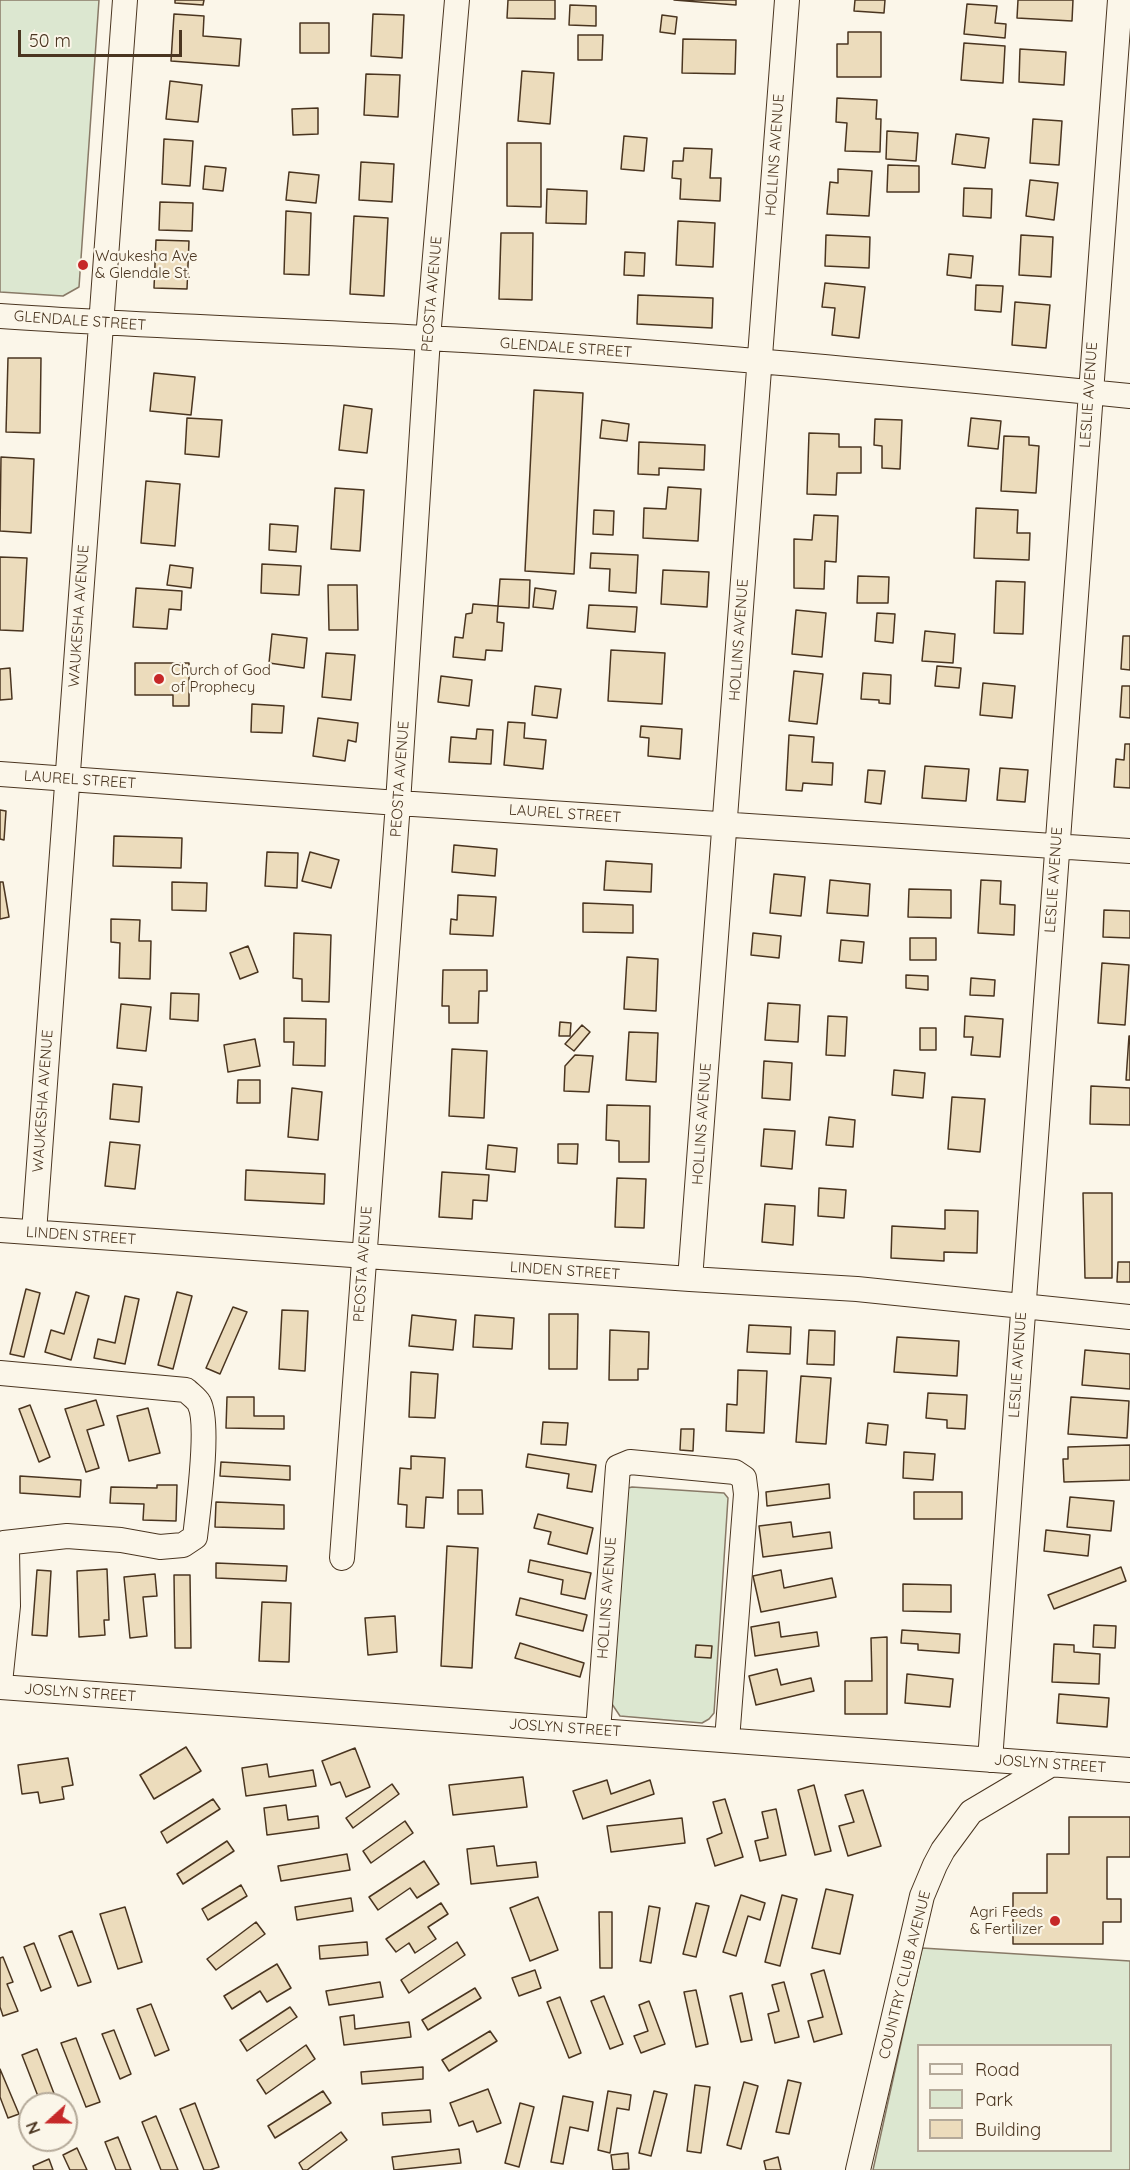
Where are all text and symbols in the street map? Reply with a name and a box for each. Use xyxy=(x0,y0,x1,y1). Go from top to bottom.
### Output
scale bar xyxy=(21,18,184,56)
text: 50 m xyxy=(29,29,71,52)
street label: HOLLINS AVENUE xyxy=(762,93,788,217)
street label: PEOSTA AVENUE xyxy=(418,235,446,353)
place label: Waukesha Ave & Glendale St. xyxy=(95,247,197,282)
marker: Waukesha Ave & Glendale St. xyxy=(76,258,90,272)
street label: GLENDALE STREET xyxy=(13,307,147,335)
street label: GLENDALE STREET xyxy=(499,334,633,362)
street label: LESLIE AVENUE xyxy=(1076,341,1102,449)
street label: WAUKESHA AVENUE xyxy=(65,544,93,688)
street label: HOLLINS AVENUE xyxy=(726,578,752,702)
place label: Church of God of Prophecy xyxy=(171,661,271,696)
marker: Church of God of Prophecy xyxy=(152,672,166,686)
street label: PEOSTA AVENUE xyxy=(387,720,413,838)
street label: LAUREL STREET xyxy=(23,767,137,793)
street label: LAUREL STREET xyxy=(508,801,622,827)
street label: LESLIE AVENUE xyxy=(1041,826,1067,934)
street label: WAUKESHA AVENUE xyxy=(29,1029,57,1173)
street label: HOLLINS AVENUE xyxy=(689,1062,715,1186)
street label: PEOSTA AVENUE xyxy=(350,1205,376,1323)
street label: LINDEN STREET xyxy=(25,1223,137,1249)
street label: LINDEN STREET xyxy=(509,1258,621,1284)
street label: LESLIE AVENUE xyxy=(1005,1311,1031,1419)
street label: HOLLINS AVENUE xyxy=(594,1536,620,1660)
street label: JOSLYN STREET xyxy=(23,1680,137,1706)
street label: JOSLYN STREET xyxy=(508,1715,622,1741)
street label: JOSLYN STREET xyxy=(993,1751,1107,1777)
street label: COUNTRY CLUB AVENUE xyxy=(875,1889,935,2061)
place label: Agri Feeds & Fertilizer xyxy=(970,1903,1043,1938)
marker: Agri Feeds & Fertilizer xyxy=(1048,1914,1062,1928)
legend xyxy=(917,2044,1112,2152)
text: Road xyxy=(975,2058,1020,2081)
text: Park xyxy=(975,2088,1013,2111)
north arrow xyxy=(18,2092,78,2152)
text: Building xyxy=(975,2118,1041,2141)
text: N xyxy=(22,2119,45,2137)

